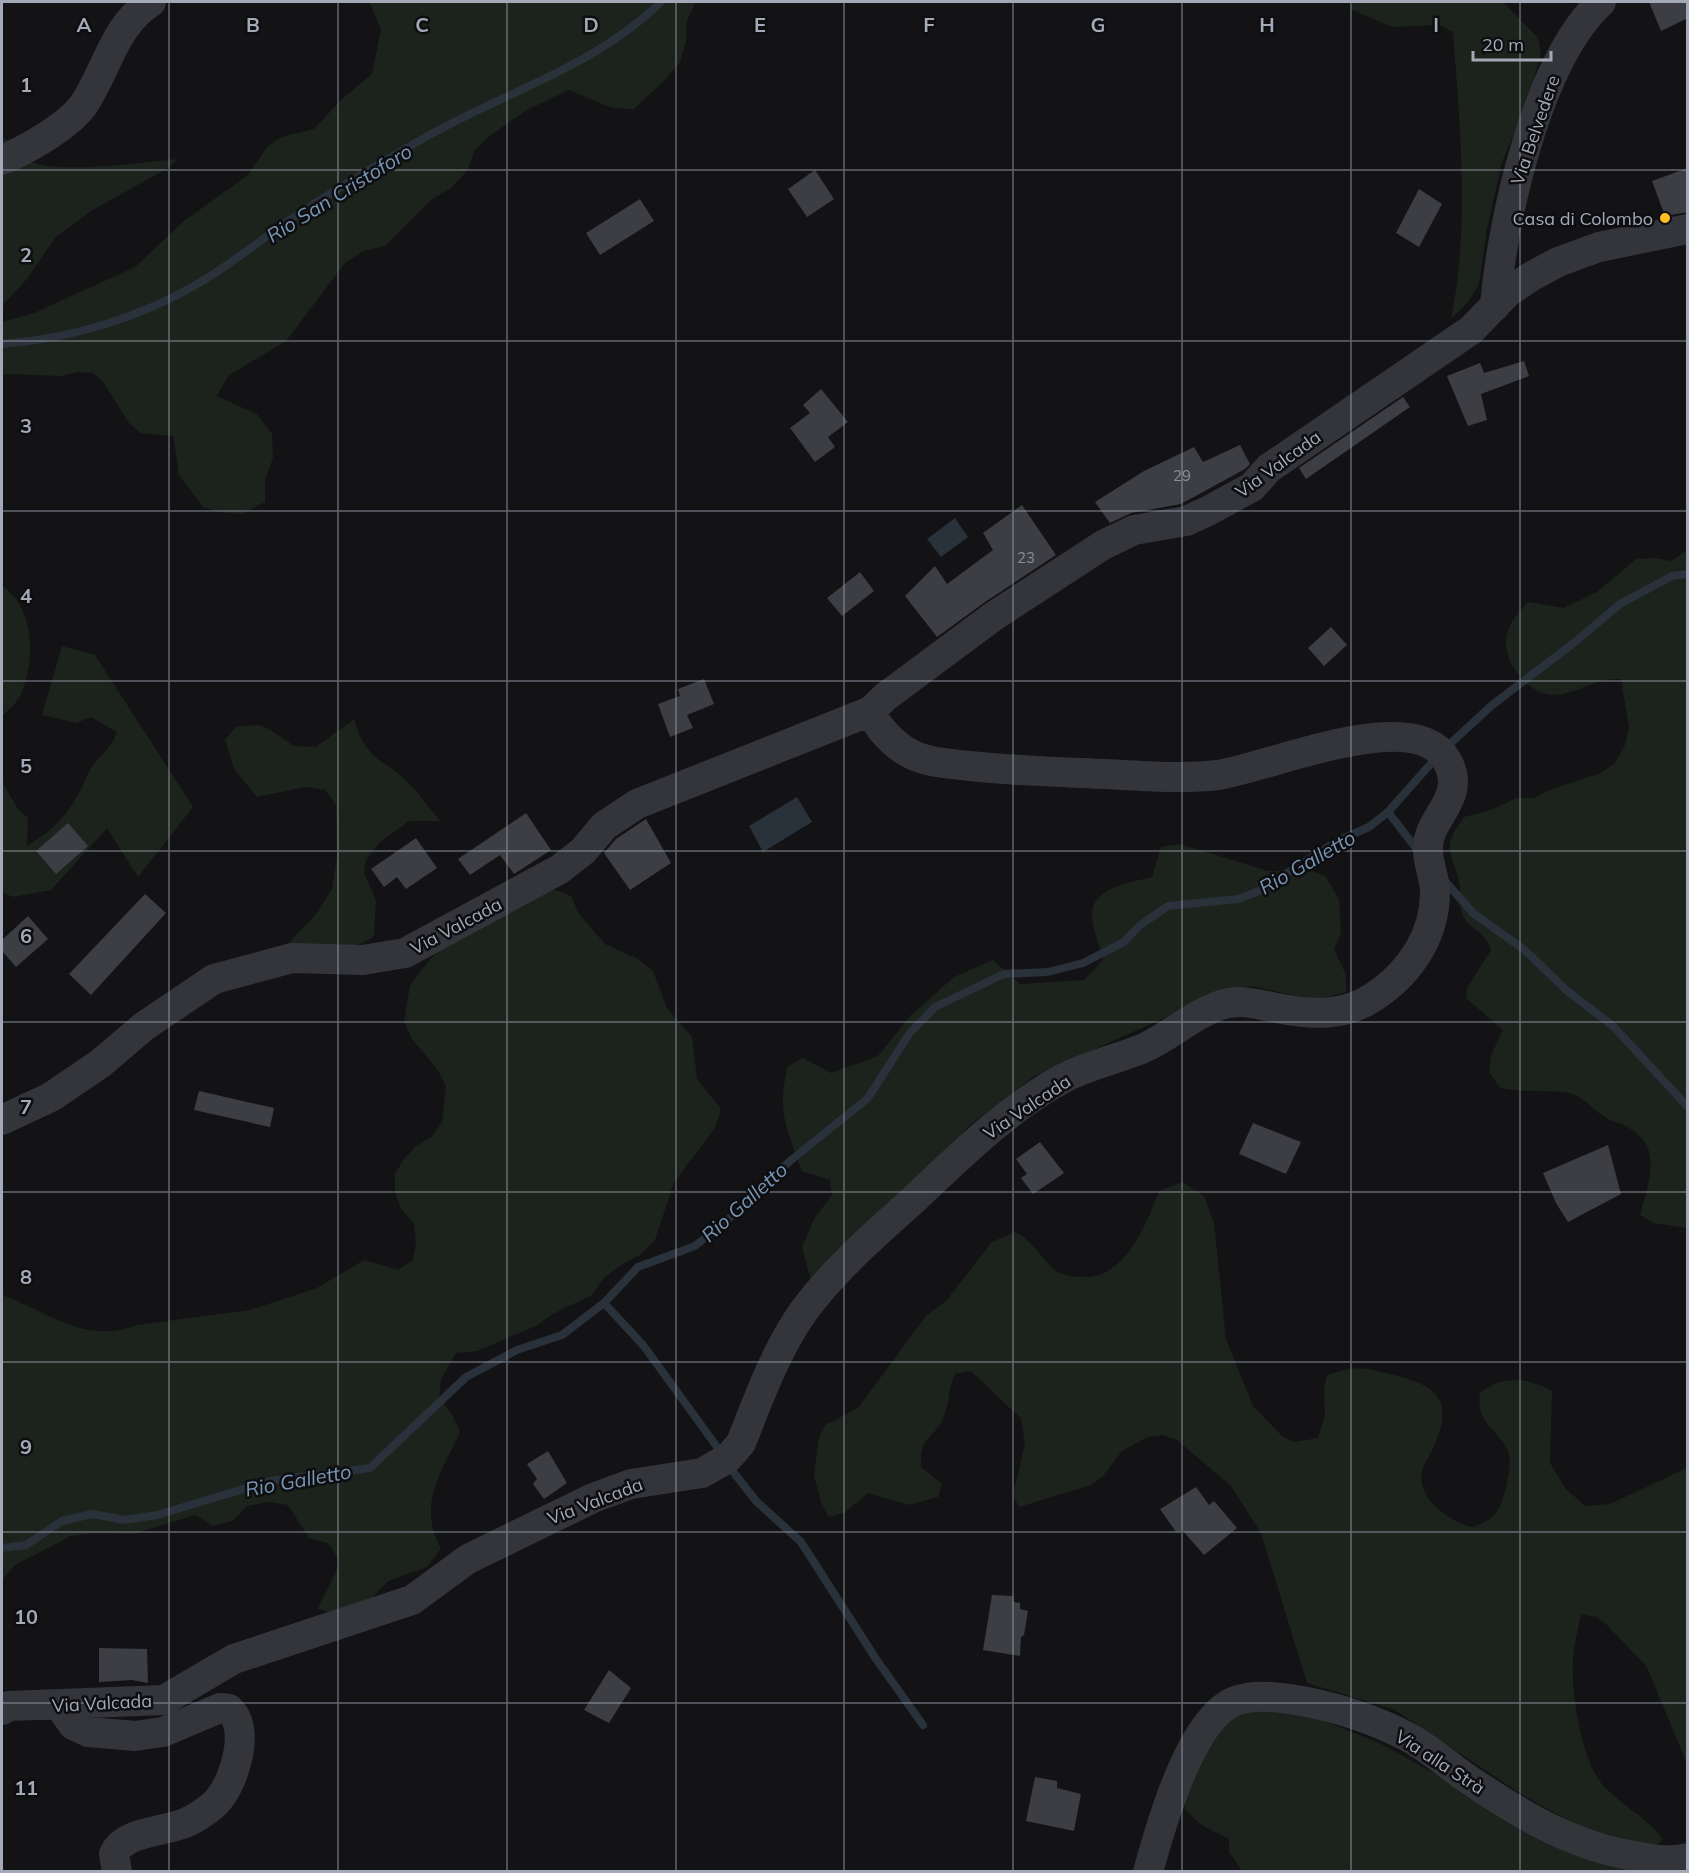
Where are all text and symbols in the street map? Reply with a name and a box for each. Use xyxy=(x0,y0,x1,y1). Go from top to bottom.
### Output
text: A xyxy=(77,12,92,37)
text: B xyxy=(246,12,260,37)
text: C xyxy=(415,12,429,37)
text: D xyxy=(583,12,599,37)
text: E xyxy=(754,12,766,37)
text: F xyxy=(923,12,935,37)
text: G xyxy=(1091,12,1105,37)
text: H xyxy=(1259,12,1275,37)
text: I xyxy=(1433,12,1439,37)
scale bar xyxy=(1473,24,1551,62)
text: 20 m xyxy=(1482,33,1524,56)
text: 1 xyxy=(20,72,32,97)
street label: Via Belvedere xyxy=(1505,72,1565,188)
water label: Rio San Cristoforo xyxy=(262,138,416,248)
place label: Casa di Colombo xyxy=(1513,207,1653,230)
marker: Casa di Colombo xyxy=(1658,211,1672,225)
text: 2 xyxy=(20,242,32,267)
text: 3 xyxy=(20,413,32,438)
street label: Via Valcada xyxy=(1231,425,1325,503)
house number: 29 xyxy=(1173,466,1191,485)
house number: 23 xyxy=(1017,548,1035,567)
text: 4 xyxy=(20,583,32,608)
text: 5 xyxy=(20,753,32,778)
water label: Rio Galletto xyxy=(1254,824,1360,900)
street label: Via Valcada xyxy=(406,892,506,960)
text: 6 xyxy=(20,923,32,948)
street label: Via Valcada xyxy=(979,1069,1075,1145)
text: 7 xyxy=(20,1094,32,1119)
water label: Rio Galletto xyxy=(696,1157,792,1247)
text: 8 xyxy=(20,1264,32,1289)
text: 9 xyxy=(20,1434,32,1459)
water label: Rio Galletto xyxy=(243,1458,353,1502)
street label: Via Valcada xyxy=(544,1472,646,1530)
text: 10 xyxy=(14,1604,38,1629)
street label: Via Valcada xyxy=(51,1689,153,1717)
street label: Via alla Strà xyxy=(1391,1725,1489,1799)
text: 11 xyxy=(14,1775,38,1800)

